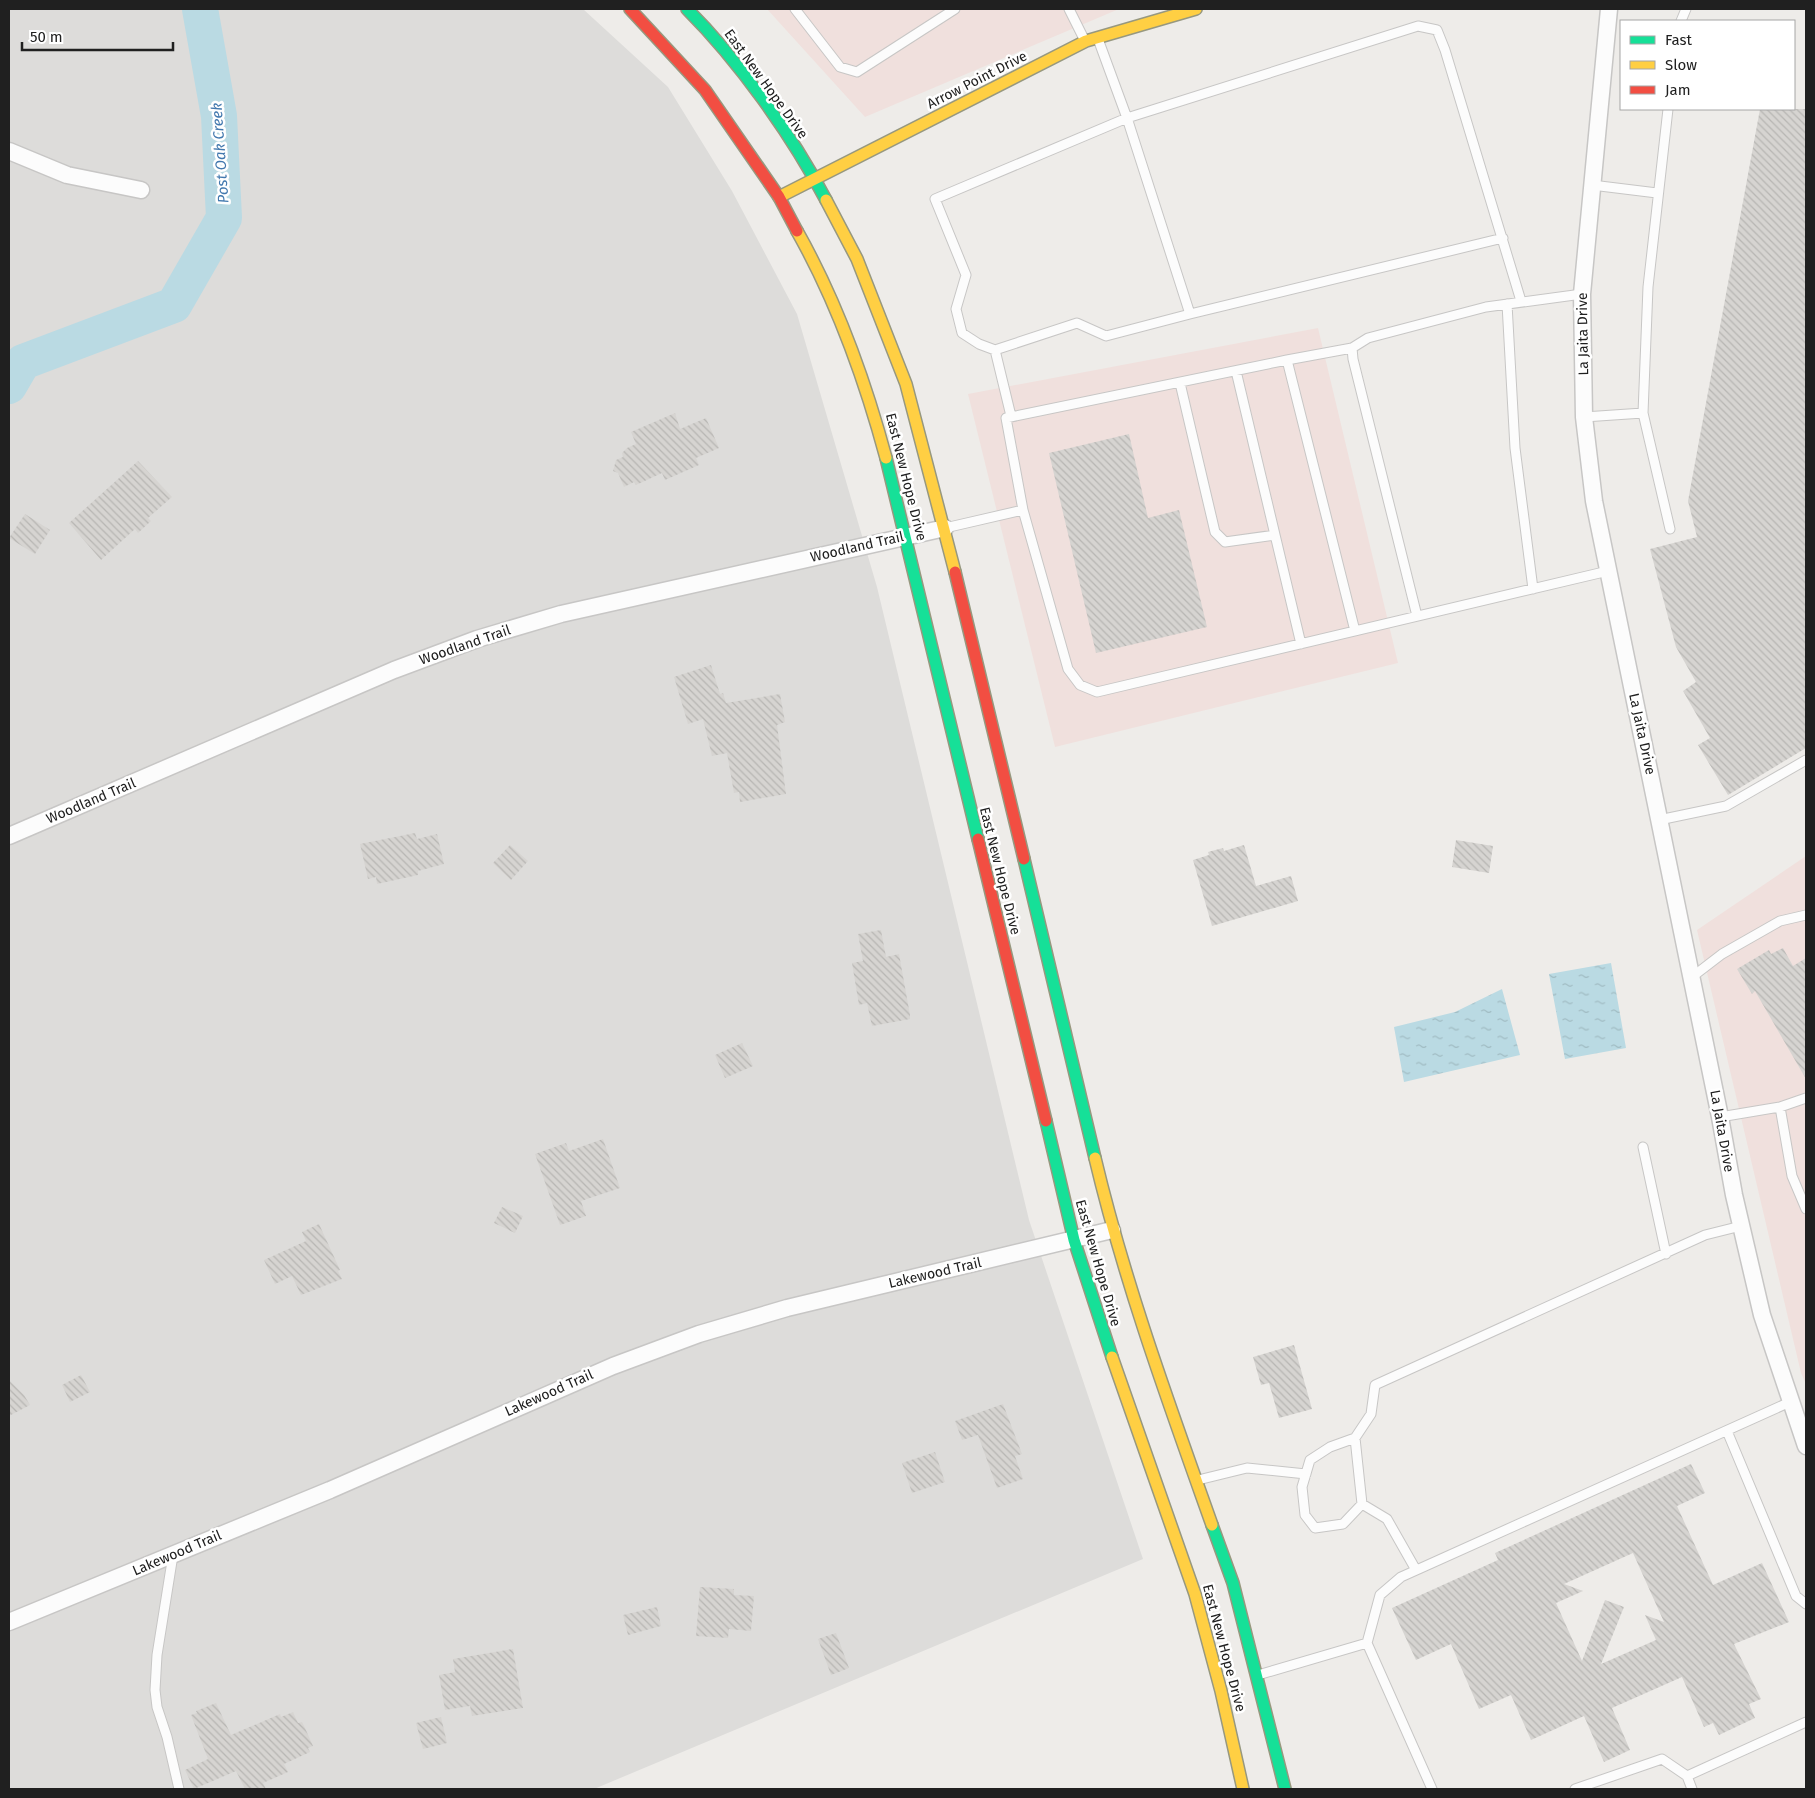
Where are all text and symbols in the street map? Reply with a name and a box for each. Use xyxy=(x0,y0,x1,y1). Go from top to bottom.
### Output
scale bar xyxy=(22,20,174,52)
legend xyxy=(1620,20,1795,110)
street label: East New Hope Drive xyxy=(721,26,811,142)
text: 50 m xyxy=(30,28,63,46)
text: Fast xyxy=(1665,31,1692,49)
street label: Arrow Point Drive xyxy=(924,47,1030,113)
text: Slow xyxy=(1665,56,1697,74)
text: Jam xyxy=(1665,81,1691,99)
water label: Post Oak Creek xyxy=(208,102,232,204)
street label: La Jaita Drive xyxy=(1574,292,1592,376)
street label: East New Hope Drive xyxy=(882,411,930,543)
street label: Woodland Trail xyxy=(809,528,905,566)
street label: Woodland Trail xyxy=(417,621,513,669)
street label: La Jaita Drive xyxy=(1625,692,1659,776)
street label: Woodland Trail xyxy=(44,775,138,827)
street label: East New Hope Drive xyxy=(976,805,1024,937)
street label: La Jaita Drive xyxy=(1706,1089,1738,1173)
street label: East New Hope Drive xyxy=(1072,1198,1124,1328)
street label: Lakewood Trail xyxy=(887,1254,983,1292)
street label: Lakewood Trail xyxy=(502,1366,596,1420)
street label: Lakewood Trail xyxy=(130,1527,224,1579)
street label: East New Hope Drive xyxy=(1199,1582,1249,1714)

